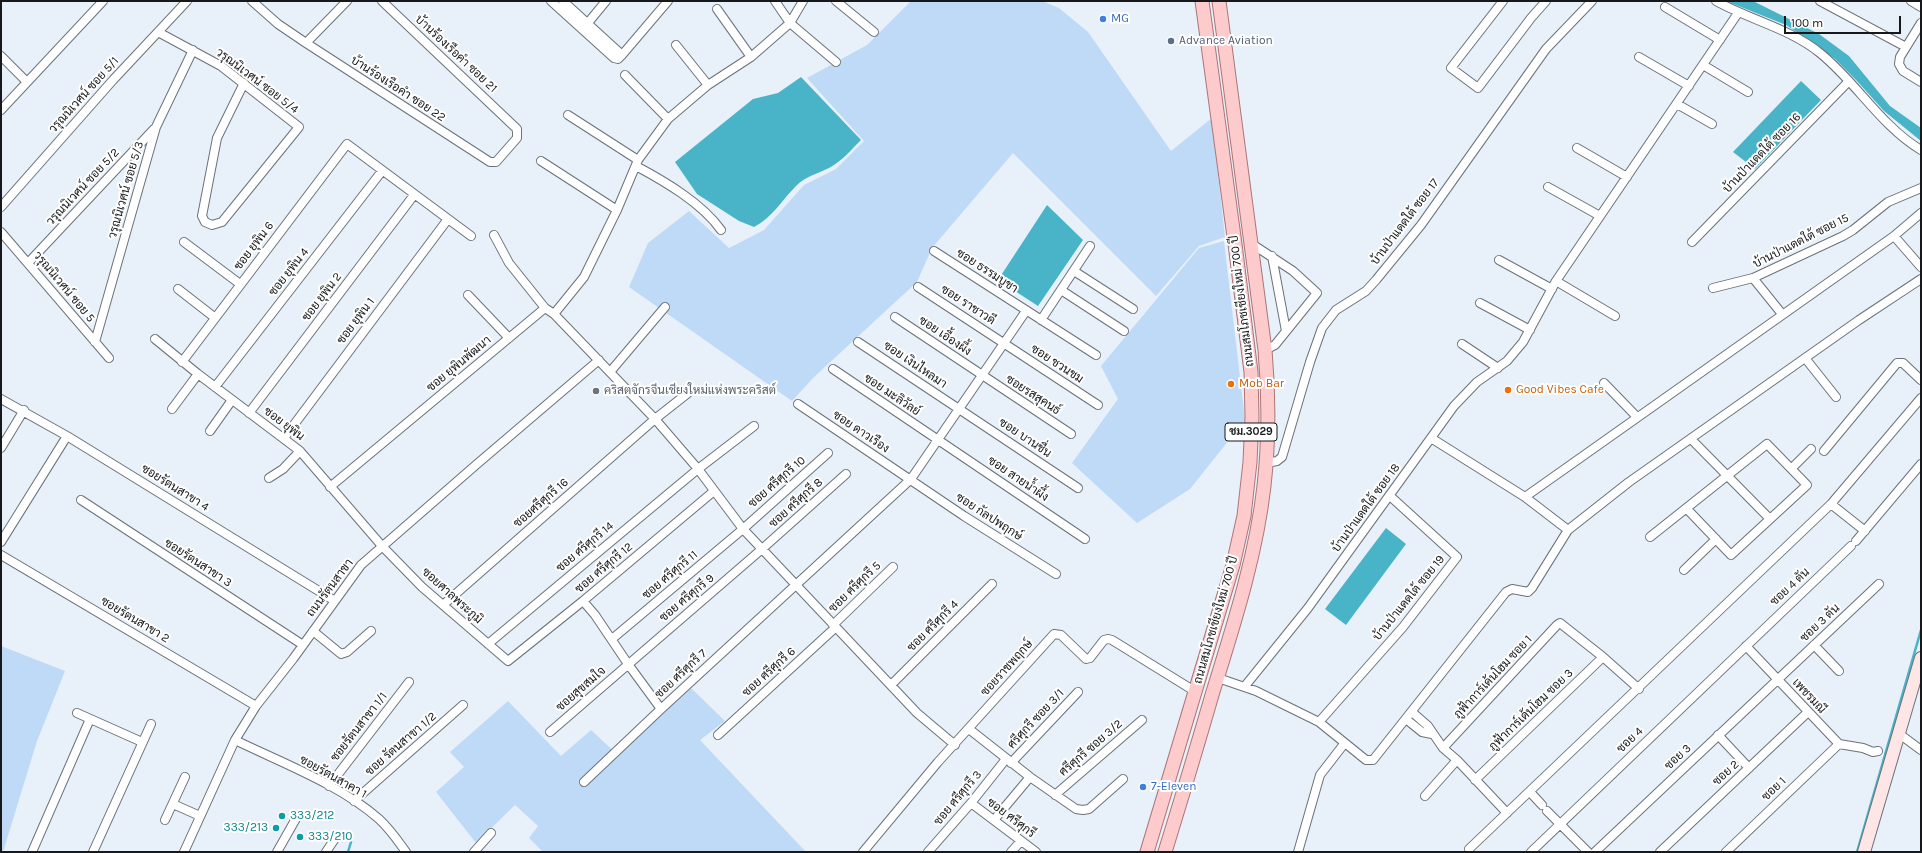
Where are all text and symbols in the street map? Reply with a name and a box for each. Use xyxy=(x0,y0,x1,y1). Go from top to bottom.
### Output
scale bar xyxy=(1786,8,1903,34)
street label: บ้านร้องเรือคำ ซอย 21 xyxy=(412,12,500,96)
place label: MG xyxy=(1111,12,1129,26)
marker: MG xyxy=(1098,14,1108,24)
text: 100 m xyxy=(1791,16,1823,30)
place label: Advance Aviation xyxy=(1179,34,1273,48)
marker: Advance Aviation xyxy=(1166,36,1176,46)
street label: วรุณนิเวศน์ ซอย 5/4 xyxy=(213,45,301,117)
street label: บ้านร้องเรือคำ ซอย 22 xyxy=(348,53,448,125)
street label: วรุณนิเวศน์ ซอย 5/1 xyxy=(46,54,122,136)
street label: บ้านป่าแดดใต้ ซอย 16 xyxy=(1720,110,1804,196)
street label: วรุณนิเวศน์ ซอย 5/3 xyxy=(105,140,147,240)
street label: วรุณนิเวศน์ ซอย 5/2 xyxy=(44,145,122,229)
street label: บ้านป่าแดดใต้ ซอย 17 xyxy=(1368,176,1442,268)
street label: บ้านป่าแดดใต้ ซอย 15 xyxy=(1751,211,1851,271)
street label: ซอย ยุพิน 6 xyxy=(231,219,277,273)
street label: ถนนสมโภชเชียงใหม่ 700 ปี xyxy=(1227,235,1257,367)
street label: ซอย ยุพิน 4 xyxy=(266,245,312,299)
street label: ซอย ธรรมบูชา xyxy=(954,246,1020,296)
street label: วรุณนิเวศน์ ซอย 5 xyxy=(30,249,98,325)
street label: ซอย ยุพิน 2 xyxy=(299,270,345,324)
street label: ซอย ราชาวดี xyxy=(938,282,998,328)
street label: ซอย ยุพิน 1 xyxy=(334,295,378,347)
street label: ซอย เอื้องผึ้ง xyxy=(916,313,974,359)
street label: ซอย ยุพินพัฒนา xyxy=(424,333,494,395)
street label: ซอย เงินไหลมา xyxy=(881,339,949,391)
street label: ซอย ชวนชม xyxy=(1028,342,1086,386)
street label: ซอย มะลิวัลย์ xyxy=(861,371,923,419)
street label: ซอยรสสุคนธ์ xyxy=(1003,372,1063,418)
place label: Mob Bar xyxy=(1239,377,1284,391)
marker: Mob Bar xyxy=(1226,379,1236,389)
place label: Good Vibes Cafe xyxy=(1516,383,1604,397)
place label: คริสตจักรจีนเชียงใหม่แห่งพระคริสต์ xyxy=(604,384,776,398)
marker: Good Vibes Cafe xyxy=(1503,385,1513,395)
marker: คริสตจักรจีนเชียงใหม่แห่งพระคริสต์ xyxy=(591,386,601,396)
street label: ซอย ยุพิน xyxy=(261,404,307,444)
street label: ซอย ดาวเรือง xyxy=(830,408,892,456)
street label: ซอย บานชื่น xyxy=(996,415,1054,461)
road number: ชม.3029 xyxy=(1225,423,1277,441)
street label: ซอย ศรีศุกรี 10 xyxy=(745,453,809,511)
street label: ซอย สายน้ำผึ้ง xyxy=(985,453,1051,505)
street label: ซอยรัตนสาขา 4 xyxy=(138,461,212,515)
street label: บ้านป่าแดดใต้ ซอย 18 xyxy=(1329,461,1403,555)
street label: ซอยศรีศุกรี 16 xyxy=(511,475,571,531)
street label: ซอย ศรีศุกรี 8 xyxy=(766,475,826,531)
street label: ซอย กัลปพฤกษ์ xyxy=(953,490,1025,544)
street label: ซอย ศรีศุกรี 14 xyxy=(553,519,617,575)
street label: ซอยรัตนสาขา 3 xyxy=(161,536,235,590)
street label: ซอย ศรีศุกรี 12 xyxy=(572,540,636,596)
street label: ซอย ศรีศุกรี 11 xyxy=(639,548,701,602)
street label: บ้านป่าแดดใต้ ซอย 19 xyxy=(1370,552,1448,644)
street label: ถนนสมโภชเชียงใหม่ 700 ปี xyxy=(1191,555,1241,685)
street label: ถนนรัตนสาขา xyxy=(304,556,356,620)
street label: ซอย ศรีศุกรี 5 xyxy=(826,559,884,615)
street label: ซอยศาลพระภูมิ xyxy=(419,565,485,627)
street label: ซอย 4 ตัน xyxy=(1767,565,1813,609)
street label: ซอย ศรีศุกรี 9 xyxy=(657,571,717,625)
street label: ซอยรัตนสาขา 2 xyxy=(98,594,172,646)
street label: ซอย ศรีศุกรี 4 xyxy=(904,597,962,655)
street label: ซอย 3 ตัน xyxy=(1797,601,1843,645)
street label: ภูฟ้าการ์เด้นโฮม ซอย 1 xyxy=(1451,632,1535,722)
street label: ซอยราชพฤกษ์ xyxy=(978,637,1036,699)
street label: ซอย ศรีศุกรี 6 xyxy=(739,644,799,700)
street label: ซอย ศรีศุกรี 7 xyxy=(652,646,710,702)
street label: ซอยสุขสมใจ xyxy=(553,664,609,714)
street label: ภูฟ้าการ์เด้นโฮม ซอย 3 xyxy=(1486,666,1576,754)
street label: เพชรมณี xyxy=(1789,675,1829,717)
street label: ศรีศุกรี ซอย 3/1 xyxy=(1005,686,1067,752)
street label: ซอยรัตนสาขา 1/1 xyxy=(328,690,390,764)
street label: ซอย รัตนสาขา 1/2 xyxy=(362,709,440,779)
street label: ศรีศุกรี ซอย 3/2 xyxy=(1056,717,1126,779)
street label: ซอย 4 xyxy=(1614,724,1646,756)
street label: ซอย 3 xyxy=(1662,741,1694,773)
street label: ซอยรัตนสาคา 1 xyxy=(297,753,369,801)
street label: ซอย 2 xyxy=(1710,757,1742,789)
street label: ซอย ศรีศุกรี 3 xyxy=(931,768,985,828)
street label: ซอย 1 xyxy=(1759,774,1789,804)
place label: 7-Eleven xyxy=(1151,780,1197,794)
marker: 7-Eleven xyxy=(1138,782,1148,792)
street label: ซอย ศรีศุกรี xyxy=(984,795,1038,841)
place label: 333/212 xyxy=(290,809,334,823)
marker: 333/212 xyxy=(277,811,287,821)
place label: 333/213 xyxy=(224,821,268,835)
marker: 333/213 xyxy=(271,823,281,833)
place label: 333/210 xyxy=(308,830,352,844)
marker: 333/210 xyxy=(295,832,305,842)

